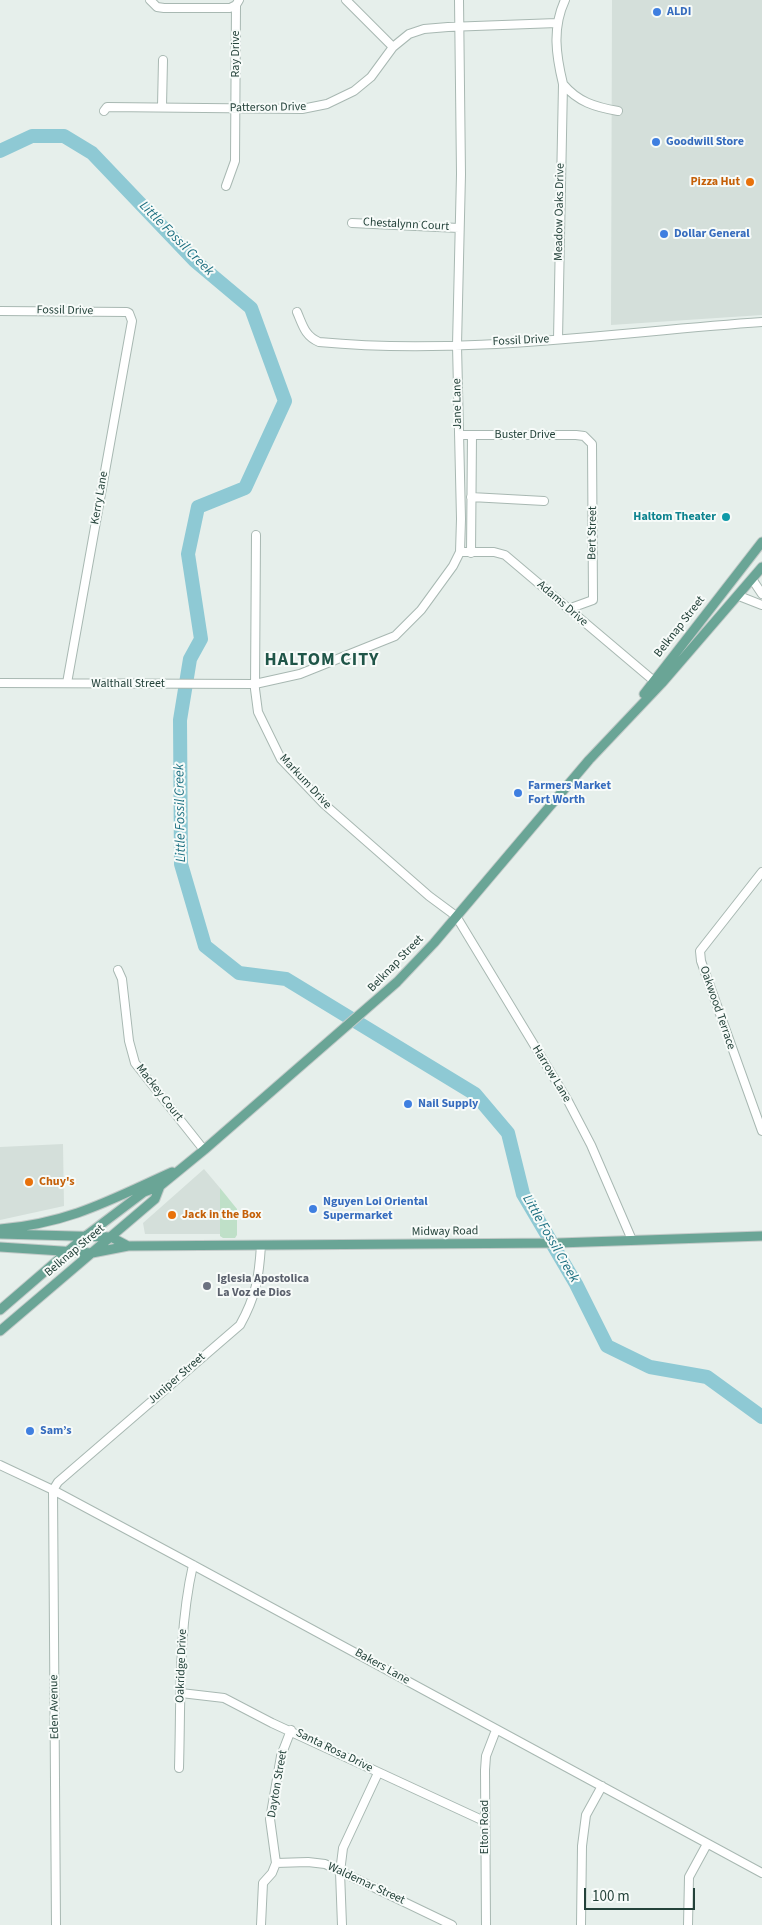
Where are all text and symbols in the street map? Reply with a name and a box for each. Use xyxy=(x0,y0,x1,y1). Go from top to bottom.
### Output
place label: ALDI xyxy=(667,5,691,19)
marker: ALDI xyxy=(651,6,663,18)
street label: Ray Drive xyxy=(229,31,243,77)
street label: Patterson Drive xyxy=(230,100,306,116)
place label: Goodwill Store xyxy=(666,135,744,149)
marker: Goodwill Store xyxy=(650,136,662,148)
street label: Meadow Oaks Drive xyxy=(552,163,568,261)
place label: Pizza Hut xyxy=(690,175,740,189)
marker: Pizza Hut xyxy=(744,176,756,188)
water label: Little Fossil Creek xyxy=(135,198,217,280)
street label: Chestalynn Court xyxy=(363,216,449,234)
place label: Dollar General xyxy=(674,227,750,241)
marker: Dollar General xyxy=(658,228,670,240)
street label: Fossil Drive xyxy=(37,303,93,319)
street label: Fossil Drive xyxy=(492,332,550,350)
street label: Jane Lane xyxy=(450,378,466,430)
street label: Buster Drive xyxy=(495,428,555,442)
street label: Kerry Lane xyxy=(88,470,112,526)
street label: Bert Street xyxy=(585,506,601,560)
place label: Haltom Theater xyxy=(633,510,716,524)
marker: Haltom Theater xyxy=(720,511,732,523)
street label: Adams Drive xyxy=(534,578,590,630)
street label: Belknap Street xyxy=(652,594,708,660)
district label: HALTOM CITY xyxy=(263,650,381,672)
street label: Walthall Street xyxy=(91,677,165,691)
street label: Markum Drive xyxy=(276,752,334,812)
water label: Little Fossil Creek xyxy=(172,763,190,863)
place label: Farmers Market Fort Worth xyxy=(528,779,611,807)
marker: Farmers Market Fort Worth xyxy=(512,787,524,799)
street label: Belknap Street xyxy=(365,932,427,996)
street label: Oakwood Terrace xyxy=(696,964,738,1052)
street label: Harrow Lane xyxy=(528,1043,574,1105)
street label: Mackey Court xyxy=(132,1062,186,1124)
place label: Nail Supply xyxy=(418,1097,478,1111)
marker: Nail Supply xyxy=(402,1098,414,1110)
place label: Chuy's xyxy=(39,1175,75,1189)
marker: Chuy's xyxy=(23,1176,35,1188)
water label: Little Fossil Creek xyxy=(518,1192,582,1286)
place label: Nguyen Loi Oriental Supermarket xyxy=(323,1195,428,1223)
marker: Nguyen Loi Oriental Supermarket xyxy=(307,1203,319,1215)
place label: Jack in the Box xyxy=(182,1208,261,1222)
marker: Jack in the Box xyxy=(166,1209,178,1221)
street label: Belknap Street xyxy=(42,1222,108,1280)
street label: Midway Road xyxy=(412,1224,478,1240)
place label: Iglesia Apostolica La Voz de Dios xyxy=(217,1272,309,1300)
marker: Iglesia Apostolica La Voz de Dios xyxy=(201,1280,213,1292)
street label: Juniper Street xyxy=(145,1350,209,1408)
place label: Sam’s xyxy=(40,1424,72,1438)
marker: Sam’s xyxy=(24,1425,36,1437)
street label: Oakridge Drive xyxy=(174,1629,190,1703)
street label: Bakers Lane xyxy=(352,1646,412,1688)
street label: Eden Avenue xyxy=(47,1674,63,1740)
street label: Santa Rosa Drive xyxy=(293,1726,375,1776)
street label: Dayton Street xyxy=(265,1749,291,1819)
street label: Elton Road xyxy=(478,1800,492,1854)
street label: Waldemar Street xyxy=(325,1860,407,1908)
scale bar xyxy=(587,1878,698,1910)
text: 100 m xyxy=(592,1886,630,1907)

